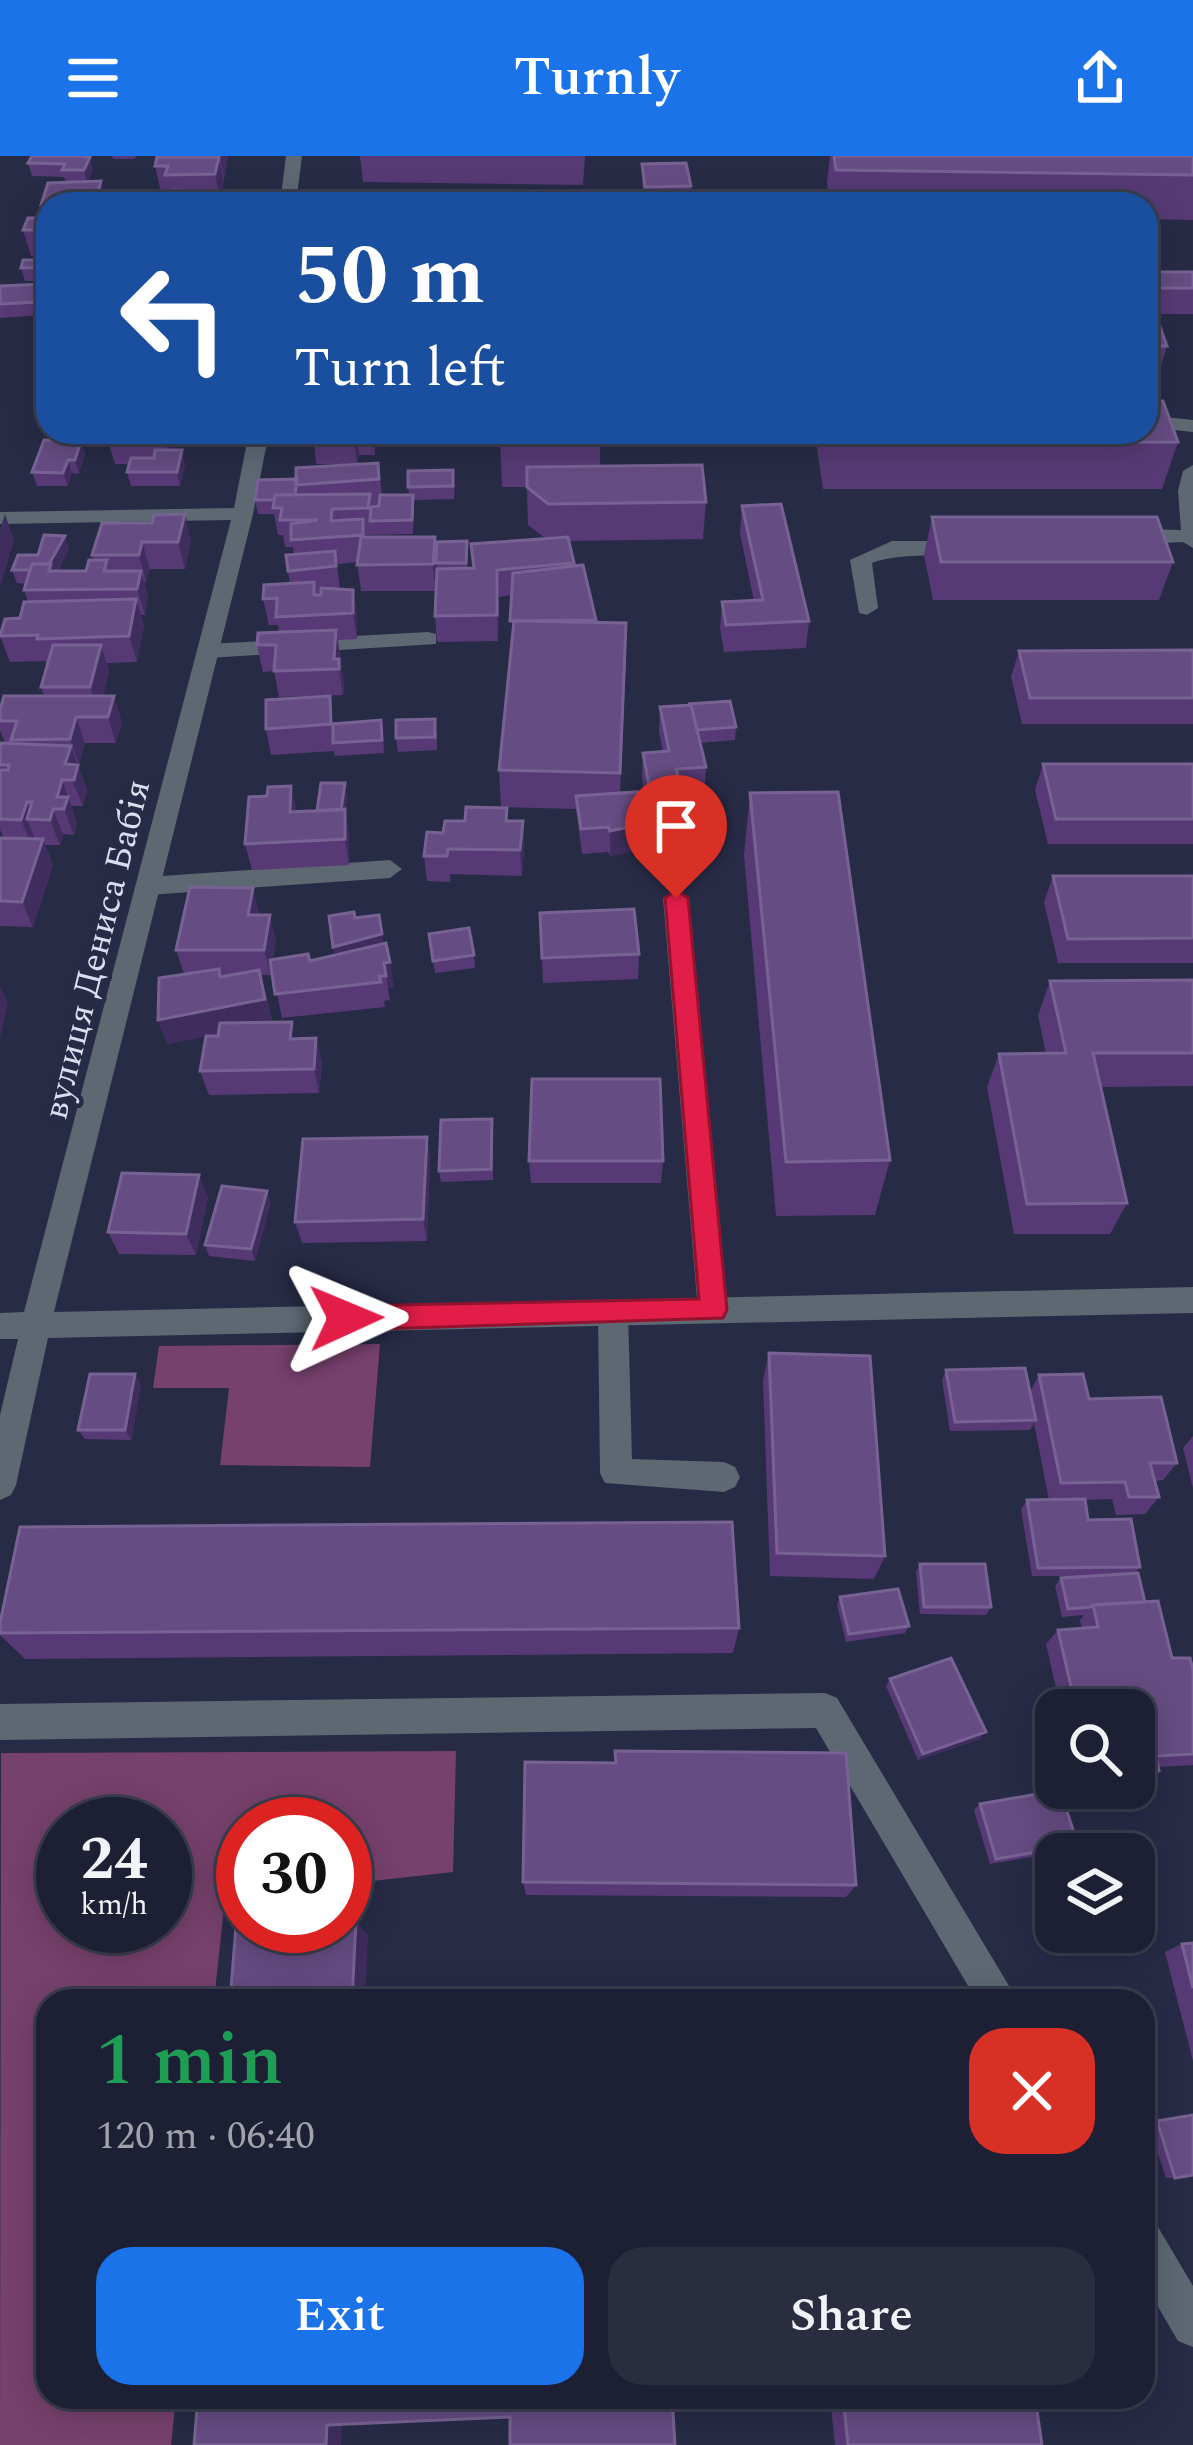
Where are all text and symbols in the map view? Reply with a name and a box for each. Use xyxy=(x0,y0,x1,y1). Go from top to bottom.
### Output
text: Turnly xyxy=(514,37,679,119)
icon: menu xyxy=(60,45,126,111)
icon: share xyxy=(1067,45,1133,111)
text: 50 m xyxy=(294,213,485,341)
icon: left xyxy=(96,240,252,396)
text: Turn left xyxy=(294,328,506,410)
street label: вулиця Дениса Бабія xyxy=(29,774,166,1125)
pin xyxy=(625,775,727,898)
icon: arrive xyxy=(643,793,709,859)
position arrow xyxy=(283,1255,409,1381)
map controls xyxy=(1035,1689,1155,1953)
button: search xyxy=(1035,1689,1155,1809)
speed limit sign: 30 xyxy=(216,1797,372,1953)
text: 24 xyxy=(80,1814,148,1906)
button: layers xyxy=(1035,1833,1155,1953)
text: km/h xyxy=(80,1882,148,1928)
text: 1 min xyxy=(96,2007,283,2116)
button: close xyxy=(969,2028,1095,2154)
text: 120 m · 06:40 xyxy=(96,2107,315,2166)
button: Exit xyxy=(96,2247,584,2385)
button: Share xyxy=(608,2247,1095,2385)

